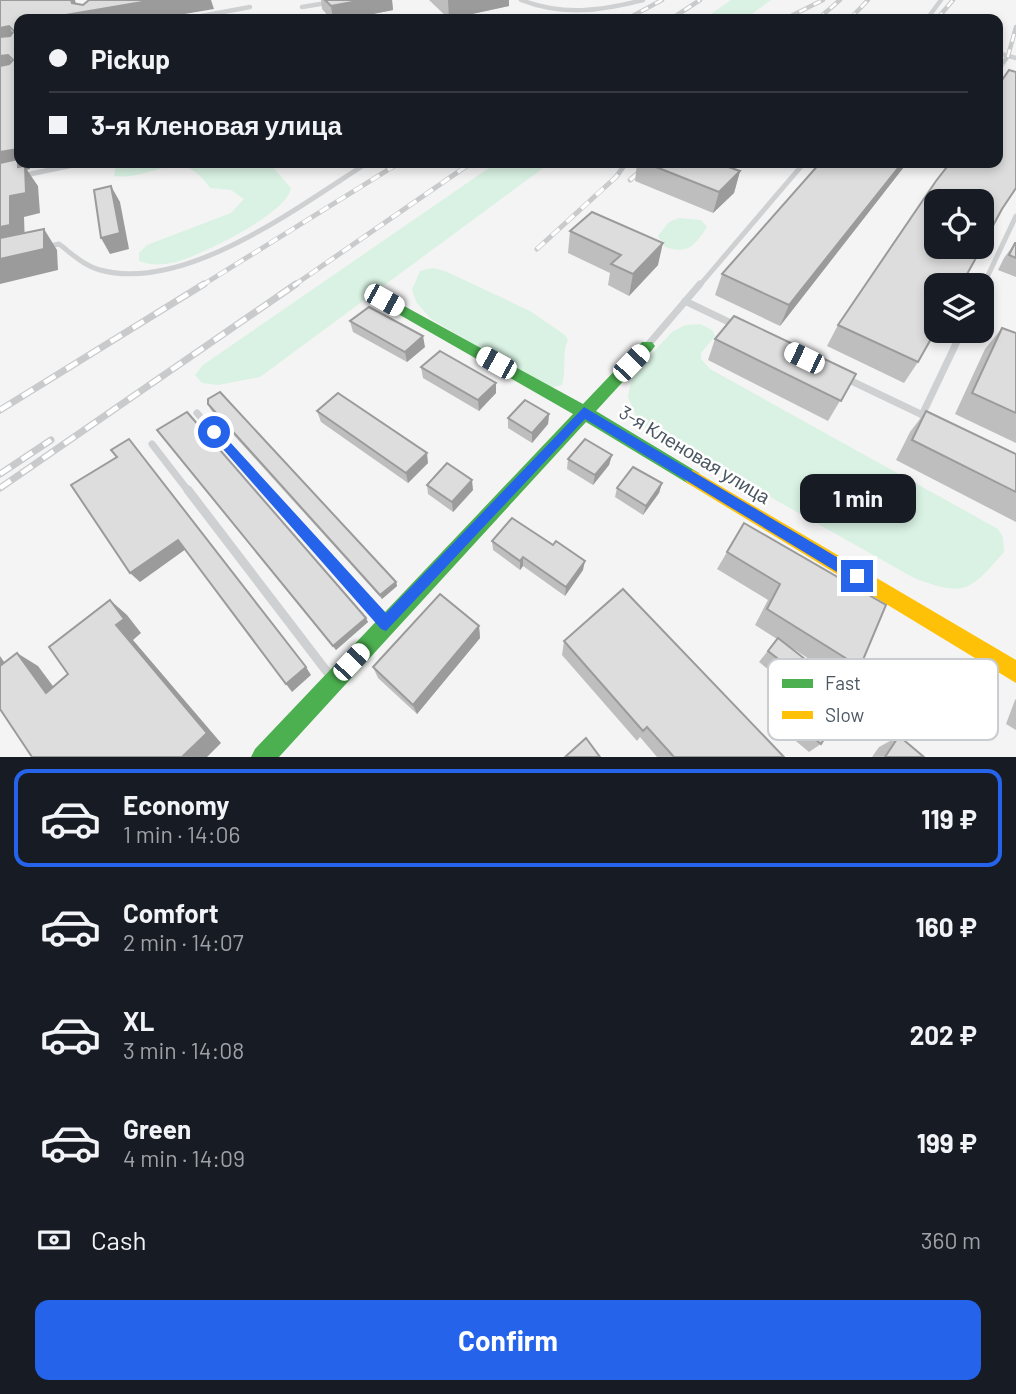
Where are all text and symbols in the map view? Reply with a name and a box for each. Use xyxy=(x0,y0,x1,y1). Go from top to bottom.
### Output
text: Pickup xyxy=(91,43,170,74)
text: 3-я Кленовая улица xyxy=(91,109,342,140)
map controls xyxy=(924,189,994,343)
button: locate xyxy=(924,189,994,259)
button: layers xyxy=(924,273,994,343)
car xyxy=(361,281,408,319)
car xyxy=(781,339,828,377)
car xyxy=(609,341,654,385)
car xyxy=(473,344,520,382)
street label: 3-я Кленовая улица xyxy=(615,400,775,508)
route start xyxy=(198,416,230,448)
callout: 1 min xyxy=(799,475,915,524)
text: 1 min xyxy=(833,484,883,512)
route end xyxy=(841,560,873,592)
car xyxy=(329,639,374,685)
legend xyxy=(768,659,998,740)
text: Fast xyxy=(825,671,861,694)
text: Slow xyxy=(825,703,864,726)
icon: car xyxy=(39,787,102,850)
text: Economy xyxy=(123,789,229,820)
text: 119 ₽ xyxy=(921,803,977,834)
text: 1 min · 14:06 xyxy=(123,820,240,848)
icon: car xyxy=(39,895,102,958)
text: Comfort xyxy=(123,897,219,928)
text: 160 ₽ xyxy=(916,911,977,942)
text: 2 min · 14:07 xyxy=(123,928,244,956)
icon: car xyxy=(39,1003,102,1066)
text: XL xyxy=(123,1005,154,1036)
text: 202 ₽ xyxy=(910,1019,977,1050)
text: 3 min · 14:08 xyxy=(123,1036,244,1064)
icon: car xyxy=(39,1111,102,1174)
text: Green xyxy=(123,1113,191,1144)
text: 199 ₽ xyxy=(917,1127,977,1158)
text: 4 min · 14:09 xyxy=(123,1144,245,1172)
icon: cash xyxy=(35,1221,73,1259)
text: Cash xyxy=(91,1224,146,1255)
text: 360 m xyxy=(921,1226,981,1254)
button: Confirm xyxy=(35,1300,981,1380)

